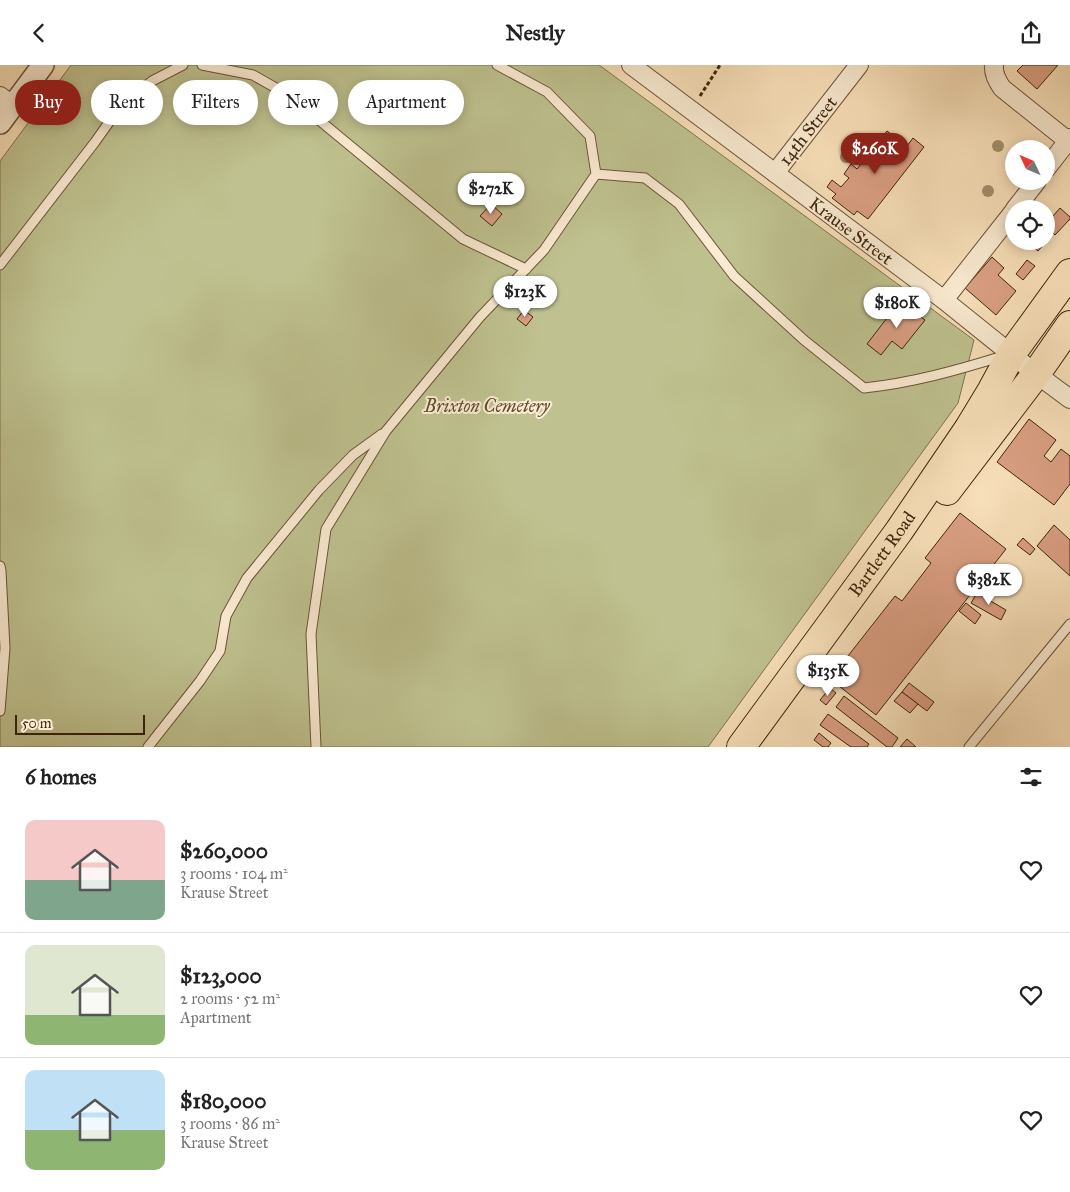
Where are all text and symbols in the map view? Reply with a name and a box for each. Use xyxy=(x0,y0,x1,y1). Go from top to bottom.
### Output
icon: back xyxy=(25,19,53,47)
text: Nestly xyxy=(505,19,565,46)
icon: share xyxy=(1017,19,1045,47)
chip: Buy xyxy=(15,80,81,125)
chip: Rent xyxy=(91,80,163,125)
chip: Filters xyxy=(173,80,258,125)
chip: New xyxy=(268,80,338,125)
chip: Apartment xyxy=(348,80,464,125)
street label: 14th Street xyxy=(774,91,842,170)
pin: $260K xyxy=(840,133,910,175)
text: $260K xyxy=(852,139,898,158)
north arrow xyxy=(1005,140,1055,190)
map controls xyxy=(1005,140,1055,250)
pin: $272K xyxy=(456,173,526,215)
text: $272K xyxy=(469,179,513,198)
street label: Krause Street xyxy=(805,192,898,270)
button: locate xyxy=(1005,200,1055,250)
pin: $123K xyxy=(490,275,560,318)
text: $123K xyxy=(504,282,546,301)
pin: $180K xyxy=(862,287,932,329)
text: $180K xyxy=(874,293,920,312)
park label: Brixton Cemetery xyxy=(423,395,551,417)
street label: Bartlett Road xyxy=(844,507,920,601)
pin: $382K xyxy=(954,563,1024,606)
text: $382K xyxy=(967,570,1011,589)
pin: $135K xyxy=(793,655,863,697)
text: $135K xyxy=(807,661,849,680)
scale bar xyxy=(15,712,145,735)
text: 50 m xyxy=(22,715,51,732)
icon: filters xyxy=(1017,763,1045,791)
text: 6 homes xyxy=(25,764,97,790)
text: $260,000 xyxy=(180,838,268,864)
icon: home xyxy=(65,840,125,900)
icon: heart xyxy=(1017,856,1045,884)
text: 3 rooms · 104 m² xyxy=(180,864,288,883)
text: Krause Street xyxy=(180,883,268,902)
text: $123,000 xyxy=(180,963,262,989)
icon: home xyxy=(65,965,125,1025)
icon: heart xyxy=(1017,981,1045,1009)
text: 2 rooms · 52 m² xyxy=(180,989,280,1008)
text: Apartment xyxy=(180,1008,252,1027)
text: $180,000 xyxy=(180,1088,266,1114)
icon: home xyxy=(65,1090,125,1150)
icon: heart xyxy=(1017,1106,1045,1134)
text: 3 rooms · 86 m² xyxy=(180,1114,280,1133)
text: Krause Street xyxy=(180,1133,268,1152)

